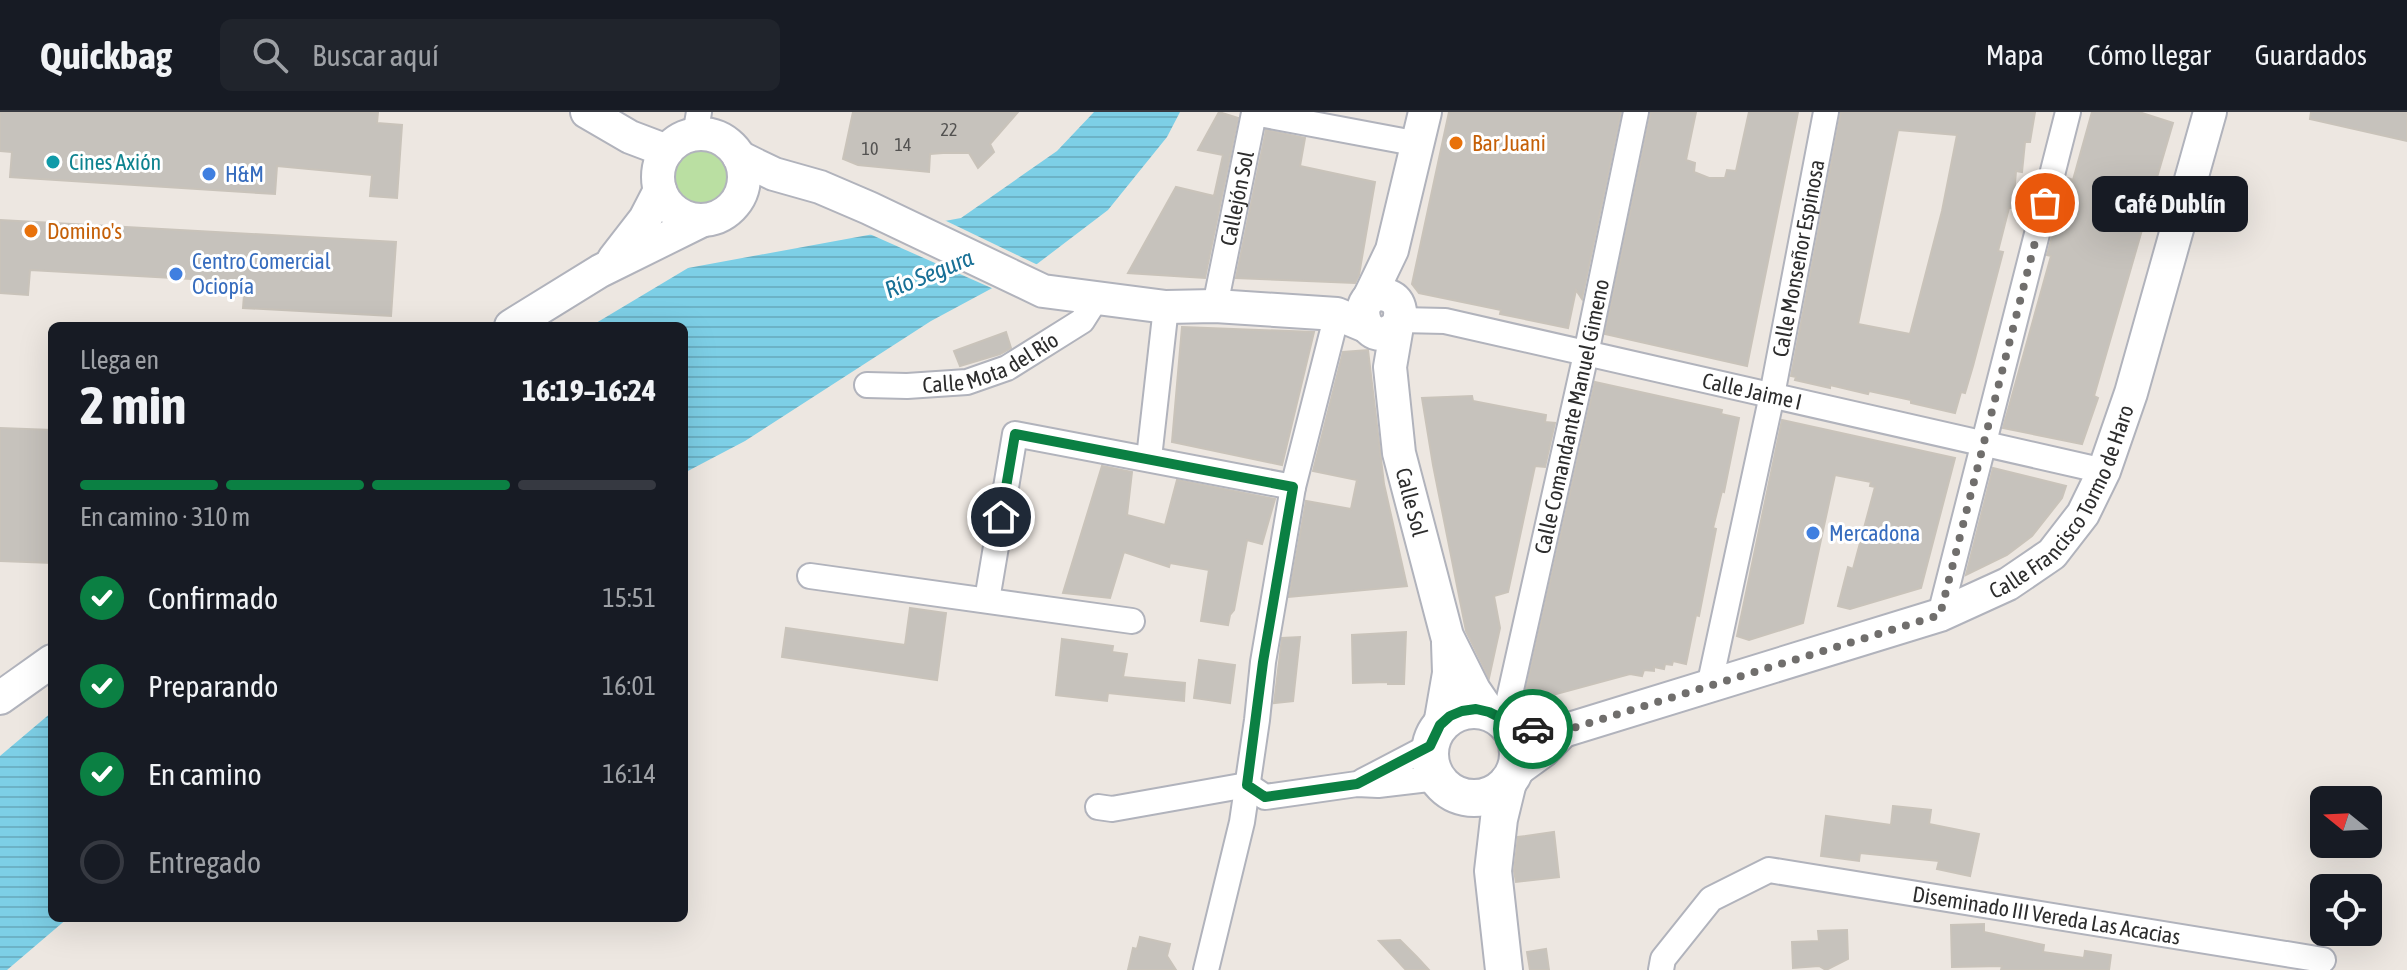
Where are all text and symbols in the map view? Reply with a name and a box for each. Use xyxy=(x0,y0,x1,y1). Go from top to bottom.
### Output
search box xyxy=(220,19,780,91)
icon: search xyxy=(248,33,292,77)
text: Quickbag xyxy=(40,34,172,77)
text: Buscar aquí xyxy=(312,38,439,72)
text: Mapa xyxy=(1986,39,2044,71)
text: Cómo llegar xyxy=(2088,39,2211,71)
text: Guardados xyxy=(2255,39,2367,71)
house number: 22 xyxy=(941,119,957,140)
place label: Bar Juani xyxy=(1472,130,1546,156)
house number: 14 xyxy=(895,134,911,155)
marker: Bar Juani xyxy=(1447,134,1465,152)
house number: 10 xyxy=(862,138,878,159)
street label: Callejón Sol xyxy=(1215,148,1259,248)
place label: Cines Axión xyxy=(69,149,161,175)
marker: Cines Axión xyxy=(44,153,62,171)
street label: Calle Monseñor Espinosa xyxy=(1767,157,1830,359)
place label: H&M xyxy=(225,161,264,187)
marker: H&M xyxy=(200,165,218,183)
pin xyxy=(2011,169,2079,237)
callout: Café Dublín xyxy=(2093,175,2249,231)
icon: bag xyxy=(2023,181,2067,225)
text: Café Dublín xyxy=(2114,189,2226,219)
place label: Domino's xyxy=(47,218,122,244)
marker: Domino's xyxy=(22,222,40,240)
water label: Río Segura xyxy=(881,244,977,303)
place label: Centro Comercial Ociopía xyxy=(192,248,331,299)
marker: Centro Comercial Ociopía xyxy=(167,265,185,283)
street label: Calle Comandante Manuel Gimeno xyxy=(1529,277,1614,556)
street label: Calle Mota del Río xyxy=(922,326,1063,398)
text: Llega en xyxy=(80,345,159,375)
street label: Calle Jaime I xyxy=(1700,367,1804,415)
text: 16:19–16:24 xyxy=(522,373,656,407)
text: 2 min xyxy=(80,375,186,435)
street label: Calle Francisco Tormo de Haro xyxy=(1985,401,2139,604)
street label: Calle Sol xyxy=(1390,465,1433,539)
pin xyxy=(967,483,1035,551)
icon: home xyxy=(979,495,1023,539)
text: En camino · 310 m xyxy=(80,502,250,532)
place label: Mercadona xyxy=(1829,520,1920,546)
marker: Mercadona xyxy=(1804,524,1822,542)
icon: check xyxy=(80,576,124,620)
text: Confirmado xyxy=(148,581,278,615)
text: 15:51 xyxy=(602,583,656,613)
icon: check xyxy=(80,664,124,708)
text: Preparando xyxy=(148,669,278,703)
text: 16:01 xyxy=(602,671,656,701)
courier xyxy=(1493,689,1573,769)
icon: car xyxy=(1511,707,1555,751)
icon: check xyxy=(80,752,124,796)
text: En camino xyxy=(148,757,262,791)
text: 16:14 xyxy=(602,759,656,789)
north arrow xyxy=(2310,786,2382,858)
map controls xyxy=(2310,786,2382,946)
text: Entregado xyxy=(148,845,261,879)
button: locate xyxy=(2310,874,2382,946)
street label: Diseminado III Vereda Las Acacias xyxy=(1911,881,2182,950)

